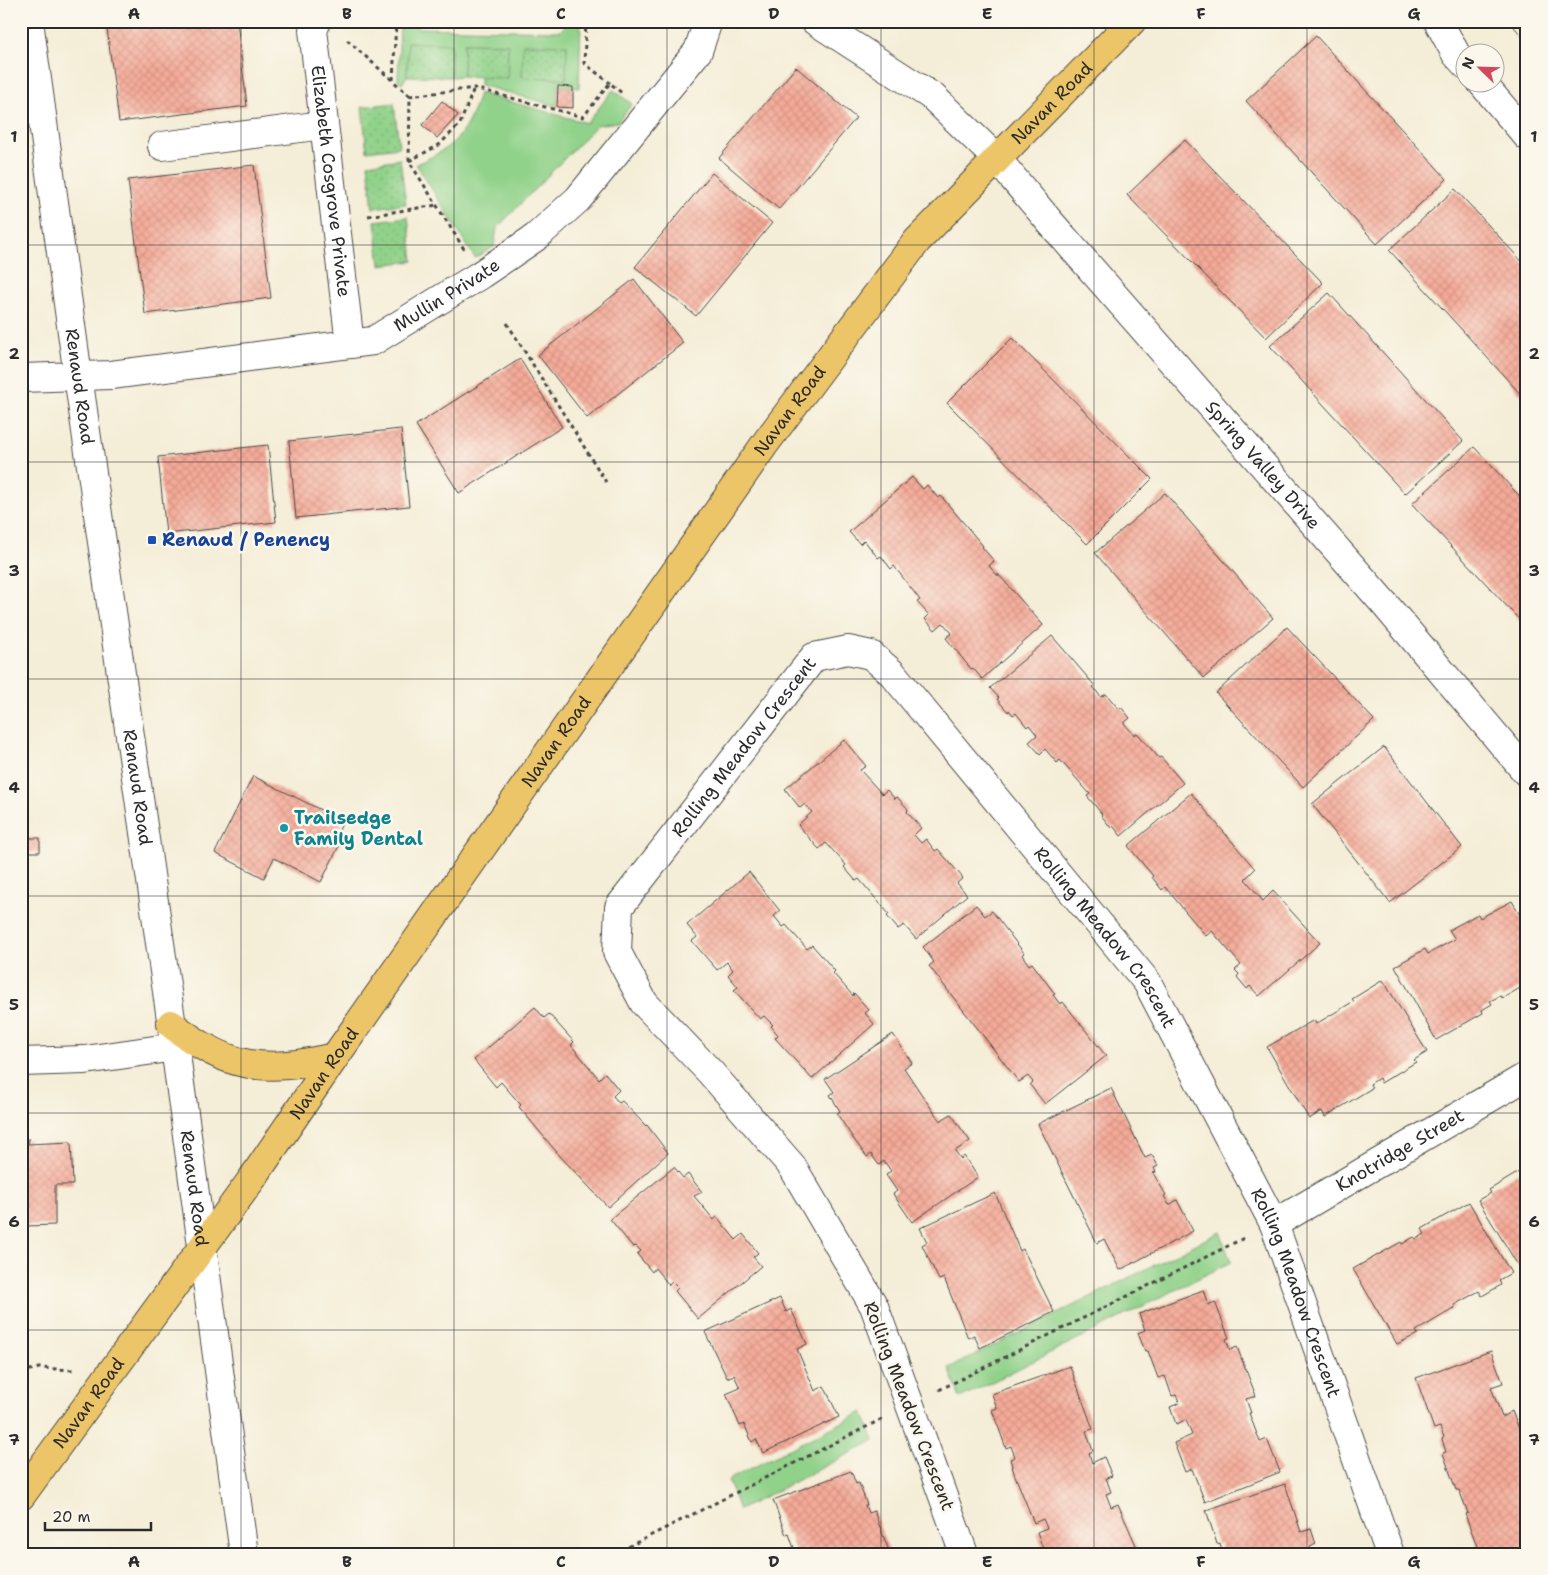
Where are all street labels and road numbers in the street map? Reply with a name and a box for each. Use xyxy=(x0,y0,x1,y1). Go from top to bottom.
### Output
street label: Navan Road xyxy=(1006,56,1098,150)
street label: Elizabeth Cosgrove Private xyxy=(305,64,356,298)
street label: Mullin Private xyxy=(389,253,505,337)
street label: Renaud Road xyxy=(60,327,100,446)
street label: Navan Road xyxy=(748,361,831,461)
street label: Spring Valley Drive xyxy=(1200,396,1326,535)
street label: Rolling Meadow Crescent xyxy=(666,652,822,842)
street label: Navan Road xyxy=(516,691,597,792)
street label: Renaud Road xyxy=(117,728,158,847)
street label: Rolling Meadow Crescent xyxy=(1028,842,1181,1032)
street label: Navan Road xyxy=(284,1023,364,1124)
street label: Knotridge Street xyxy=(1331,1103,1469,1197)
street label: Renaud Road xyxy=(174,1129,214,1248)
street label: Rolling Meadow Crescent xyxy=(1245,1184,1346,1401)
street label: Rolling Meadow Crescent xyxy=(858,1298,960,1514)
street label: Navan Road xyxy=(48,1353,130,1453)

